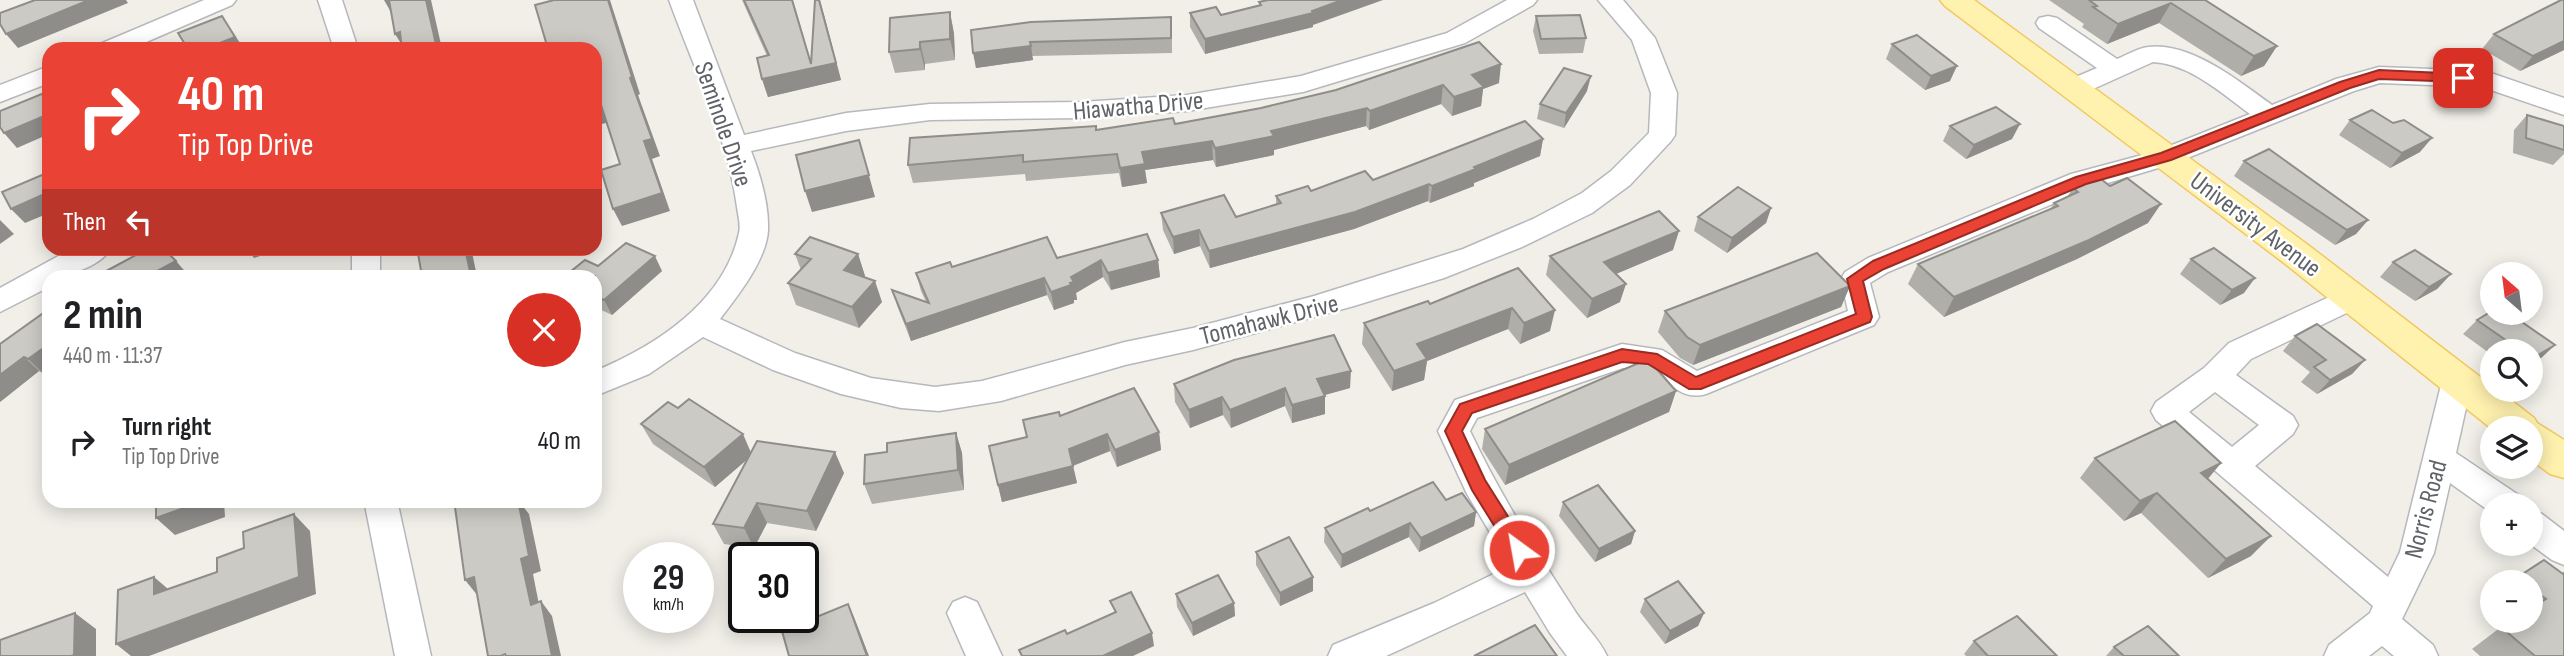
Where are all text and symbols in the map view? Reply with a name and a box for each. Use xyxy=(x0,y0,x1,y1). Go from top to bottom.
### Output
pin xyxy=(2433,48,2493,108)
street label: Seminole Drive xyxy=(687,58,758,191)
icon: arrive xyxy=(2444,59,2482,97)
text: 40 m xyxy=(178,66,264,125)
icon: right xyxy=(63,70,154,161)
street label: Hiawatha Drive xyxy=(1072,85,1205,128)
text: Tip Top Drive xyxy=(178,126,314,165)
street label: University Avenue xyxy=(2183,166,2327,285)
icon: left xyxy=(120,203,158,241)
text: Then xyxy=(63,207,106,238)
north arrow xyxy=(2480,262,2543,326)
map controls xyxy=(2480,262,2543,633)
street label: Tomahawk Drive xyxy=(1197,288,1342,353)
text: 2 min xyxy=(63,290,143,341)
button: close xyxy=(507,293,581,367)
button: search xyxy=(2480,339,2543,402)
text: 440 m · 11:37 xyxy=(63,342,162,370)
text: Turn right xyxy=(122,412,211,443)
button: layers xyxy=(2480,416,2543,479)
icon: right xyxy=(63,423,101,461)
text: 40 m xyxy=(538,426,581,457)
text: Tip Top Drive xyxy=(122,443,220,471)
street label: Norris Road xyxy=(2398,457,2454,562)
button: + xyxy=(2480,493,2543,556)
position arrow xyxy=(1482,513,1556,587)
speed limit sign: 30 xyxy=(728,542,819,633)
text: 29 xyxy=(653,557,684,600)
button: − xyxy=(2480,570,2543,633)
text: km/h xyxy=(653,594,684,615)

